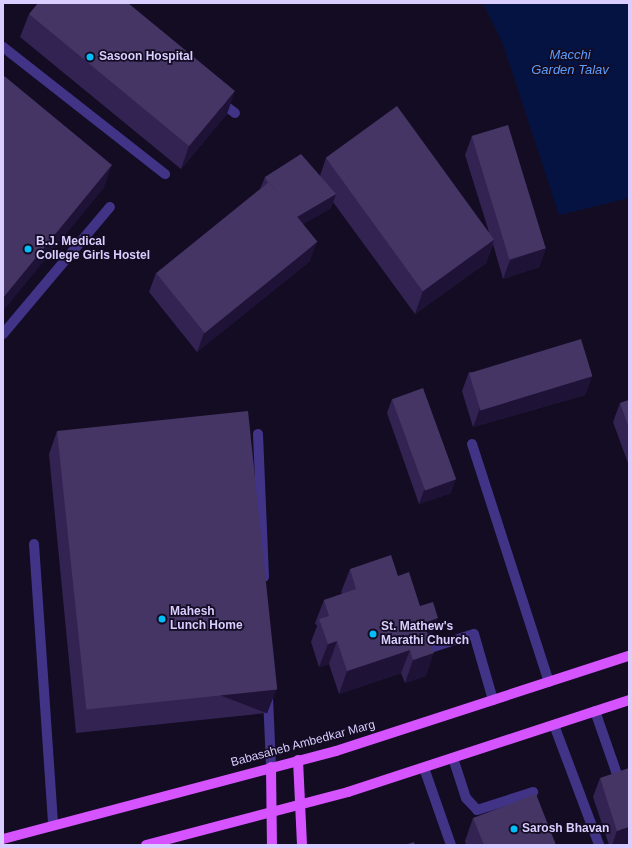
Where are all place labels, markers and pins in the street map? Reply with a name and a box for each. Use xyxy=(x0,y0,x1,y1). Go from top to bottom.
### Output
place label: Sasoon Hospital xyxy=(99,50,193,64)
marker: Sasoon Hospital xyxy=(84,51,96,63)
place label: B.J. Medical College Girls Hostel xyxy=(36,235,150,263)
marker: B.J. Medical College Girls Hostel xyxy=(23,244,33,254)
place label: Mahesh Lunch Home xyxy=(170,605,243,633)
marker: Mahesh Lunch Home xyxy=(157,614,167,624)
place label: St. Mathew's Marathi Church xyxy=(381,620,469,648)
marker: St. Mathew's Marathi Church xyxy=(368,629,378,639)
place label: Sarosh Bhavan xyxy=(522,822,609,836)
marker: Sarosh Bhavan xyxy=(509,824,519,834)

